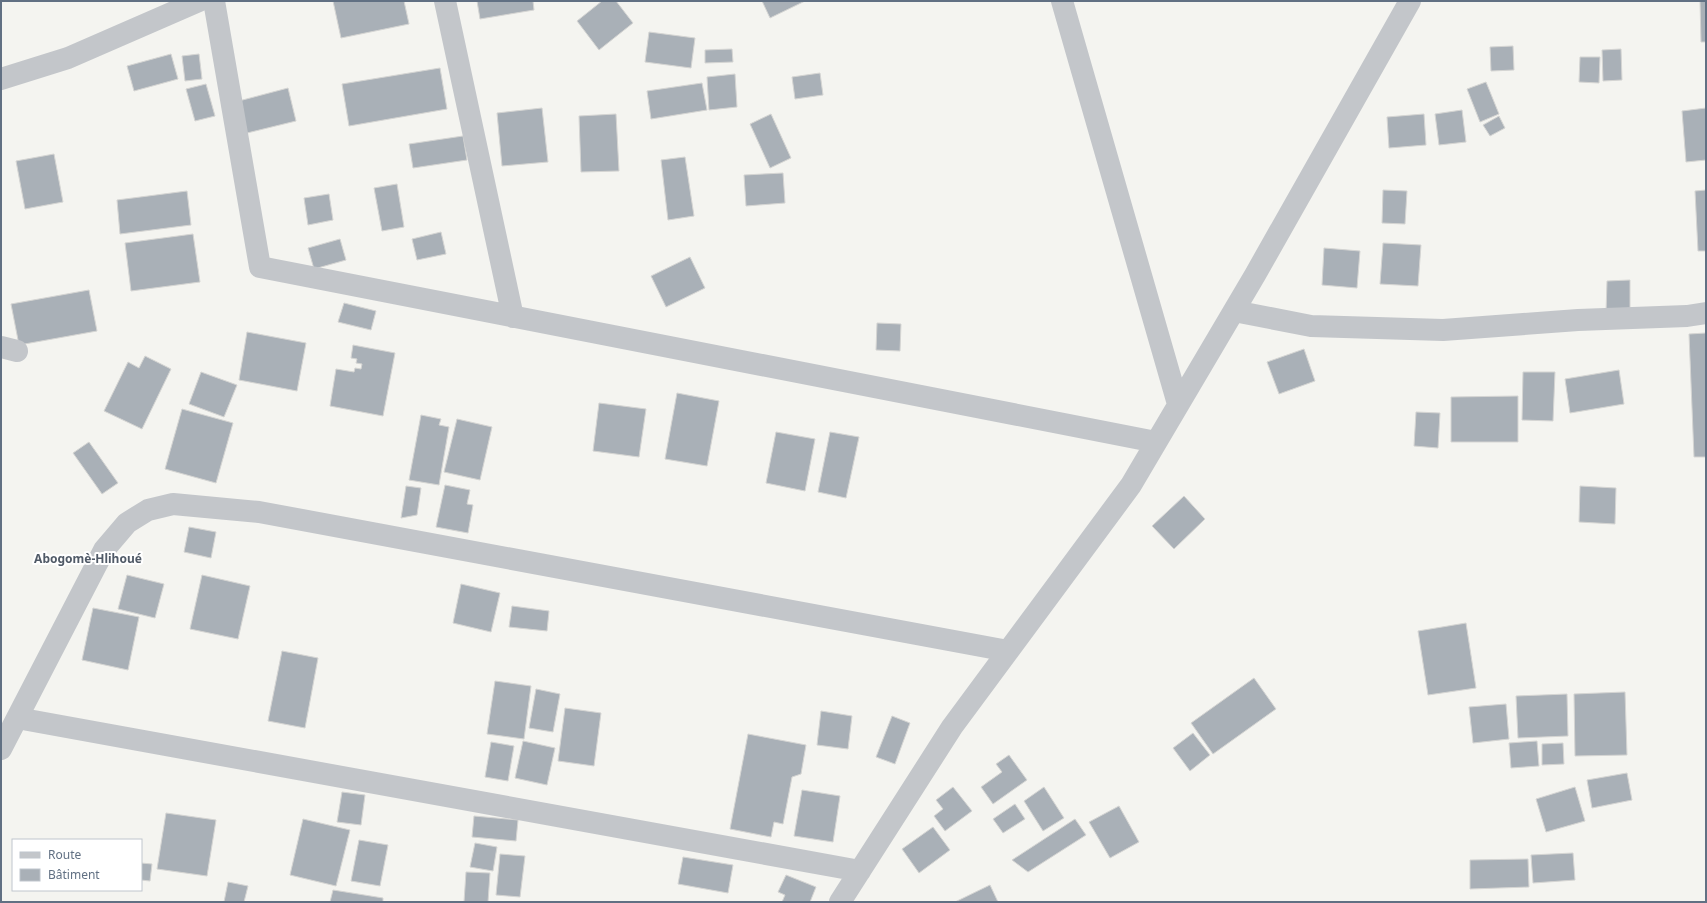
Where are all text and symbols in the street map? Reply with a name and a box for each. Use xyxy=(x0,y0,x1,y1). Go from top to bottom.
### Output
district label: Abogomè-Hlihoué xyxy=(34,550,142,567)
legend xyxy=(12,839,142,891)
text: Route xyxy=(48,846,81,863)
text: Bâtiment xyxy=(48,866,100,883)

